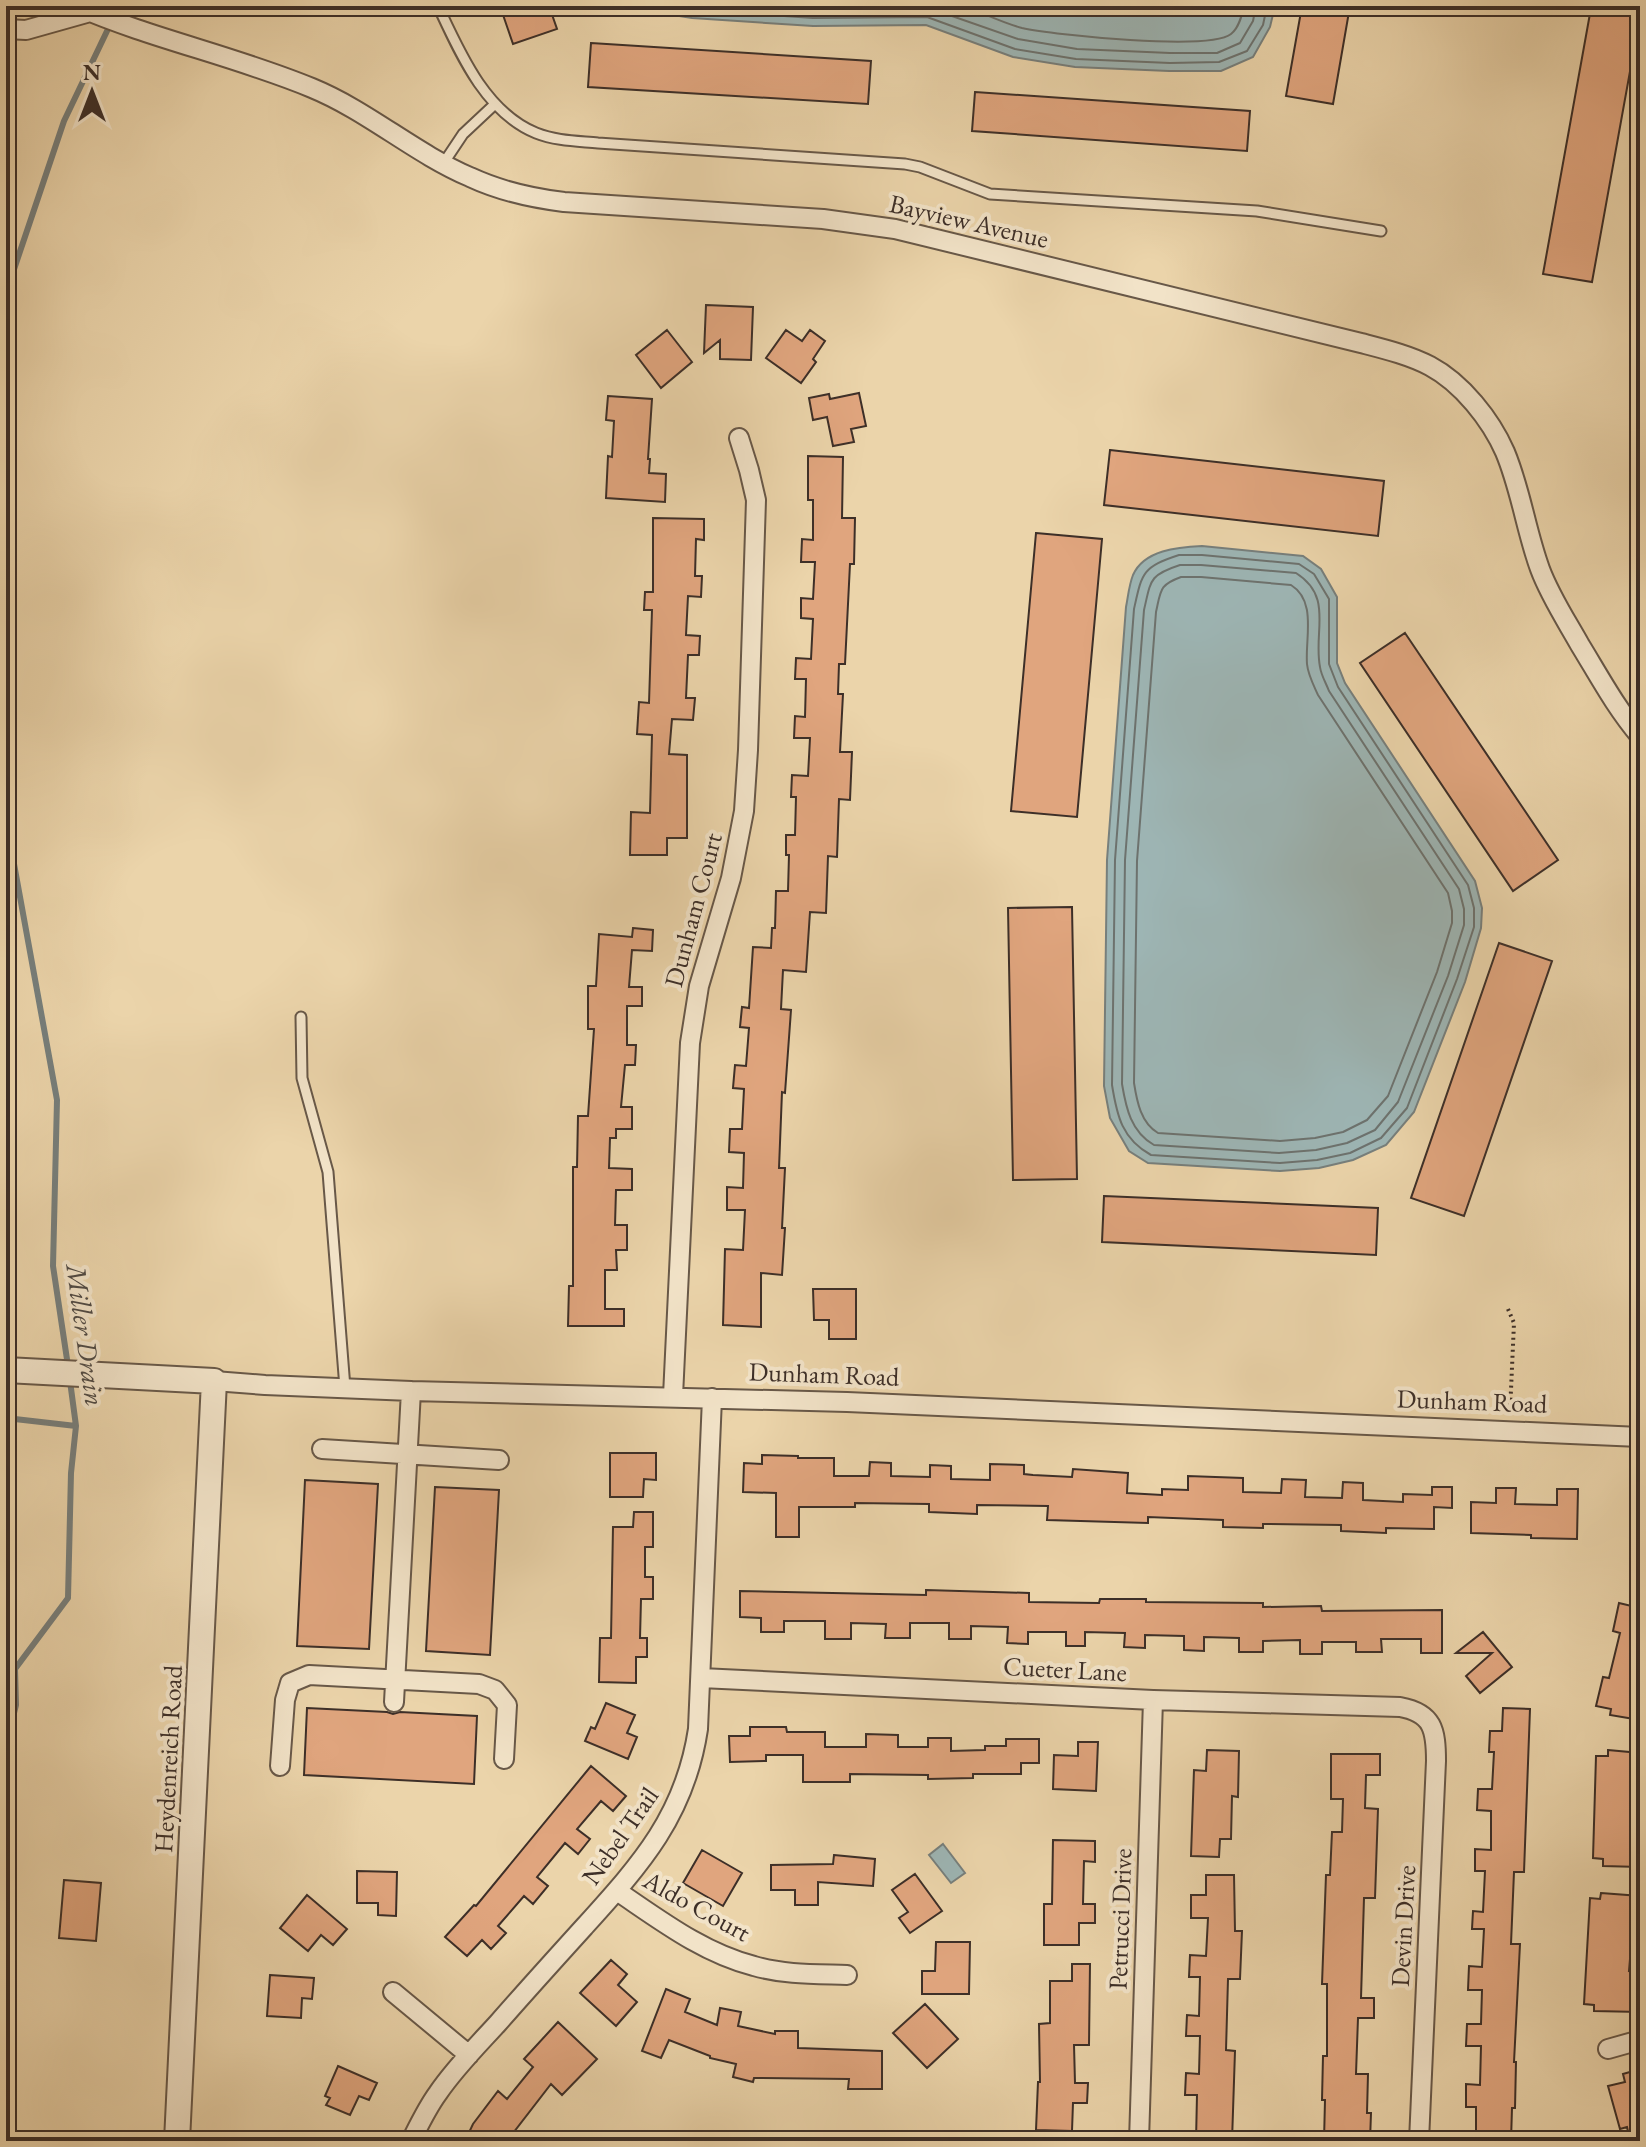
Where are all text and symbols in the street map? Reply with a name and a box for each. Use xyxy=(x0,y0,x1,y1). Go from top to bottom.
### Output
north arrow xyxy=(52,52,132,132)
text: N xyxy=(83,58,101,87)
street label: Bayview Avenue xyxy=(886,186,1052,256)
street label: Dunham Court xyxy=(656,829,730,991)
water label: Miller Drain xyxy=(58,1260,114,1408)
street label: Dunham Road xyxy=(748,1354,901,1394)
street label: Dunham Road xyxy=(1396,1381,1549,1421)
street label: Cueter Lane xyxy=(1002,1649,1128,1689)
street label: Heydenreich Road xyxy=(146,1664,190,1854)
street label: Nebel Trail xyxy=(574,1780,666,1892)
street label: Petrucci Drive xyxy=(1101,1848,1139,1990)
street label: Aldo Court xyxy=(637,1862,757,1949)
street label: Devin Drive xyxy=(1383,1864,1423,1988)

